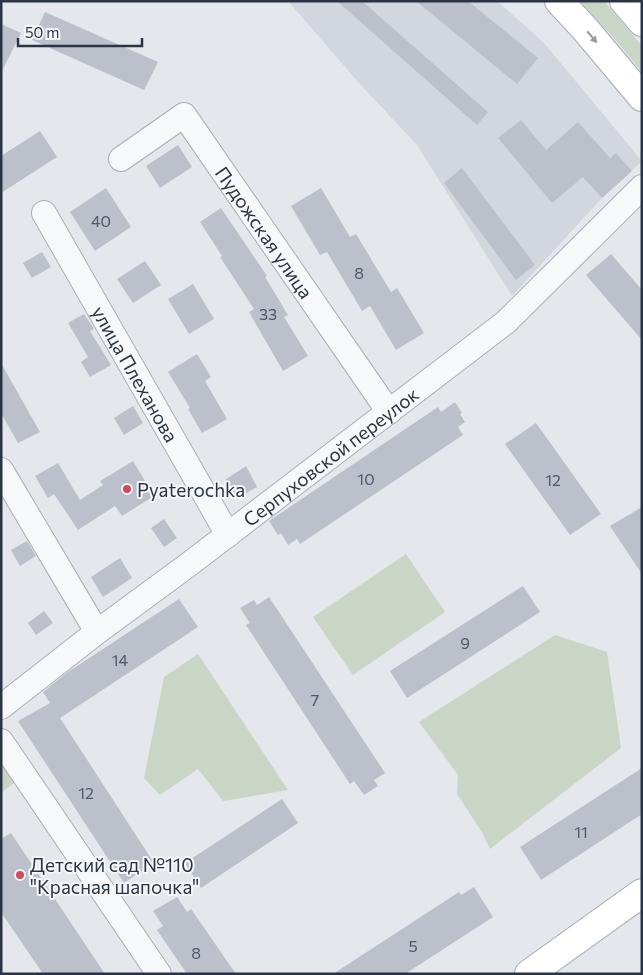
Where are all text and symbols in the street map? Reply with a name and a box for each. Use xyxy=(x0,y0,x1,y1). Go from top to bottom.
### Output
scale bar xyxy=(18,15,141,47)
text: 50 m xyxy=(25,23,59,41)
one-way arrow xyxy=(586,31,597,43)
street label: Пудожская улица xyxy=(211,162,318,302)
house number: 40 xyxy=(91,211,111,230)
house number: 8 xyxy=(354,263,364,282)
street label: улица Плеханова xyxy=(88,302,184,446)
house number: 33 xyxy=(259,304,277,323)
street label: Серпуховской переулок xyxy=(238,382,423,530)
house number: 10 xyxy=(357,469,375,488)
house number: 12 xyxy=(545,470,561,489)
place label: Pyaterochka xyxy=(137,478,245,501)
marker: Pyaterochka xyxy=(121,483,133,495)
house number: 9 xyxy=(460,633,470,652)
house number: 14 xyxy=(112,650,129,669)
house number: 7 xyxy=(311,690,319,709)
house number: 12 xyxy=(78,783,94,802)
house number: 11 xyxy=(574,822,588,841)
place label: Детский сад №110 "Красная шапочка" xyxy=(30,853,199,898)
marker: Детский сад №110 "Красная шапочка" xyxy=(14,869,26,881)
house number: 5 xyxy=(408,936,418,955)
house number: 8 xyxy=(191,943,201,962)

